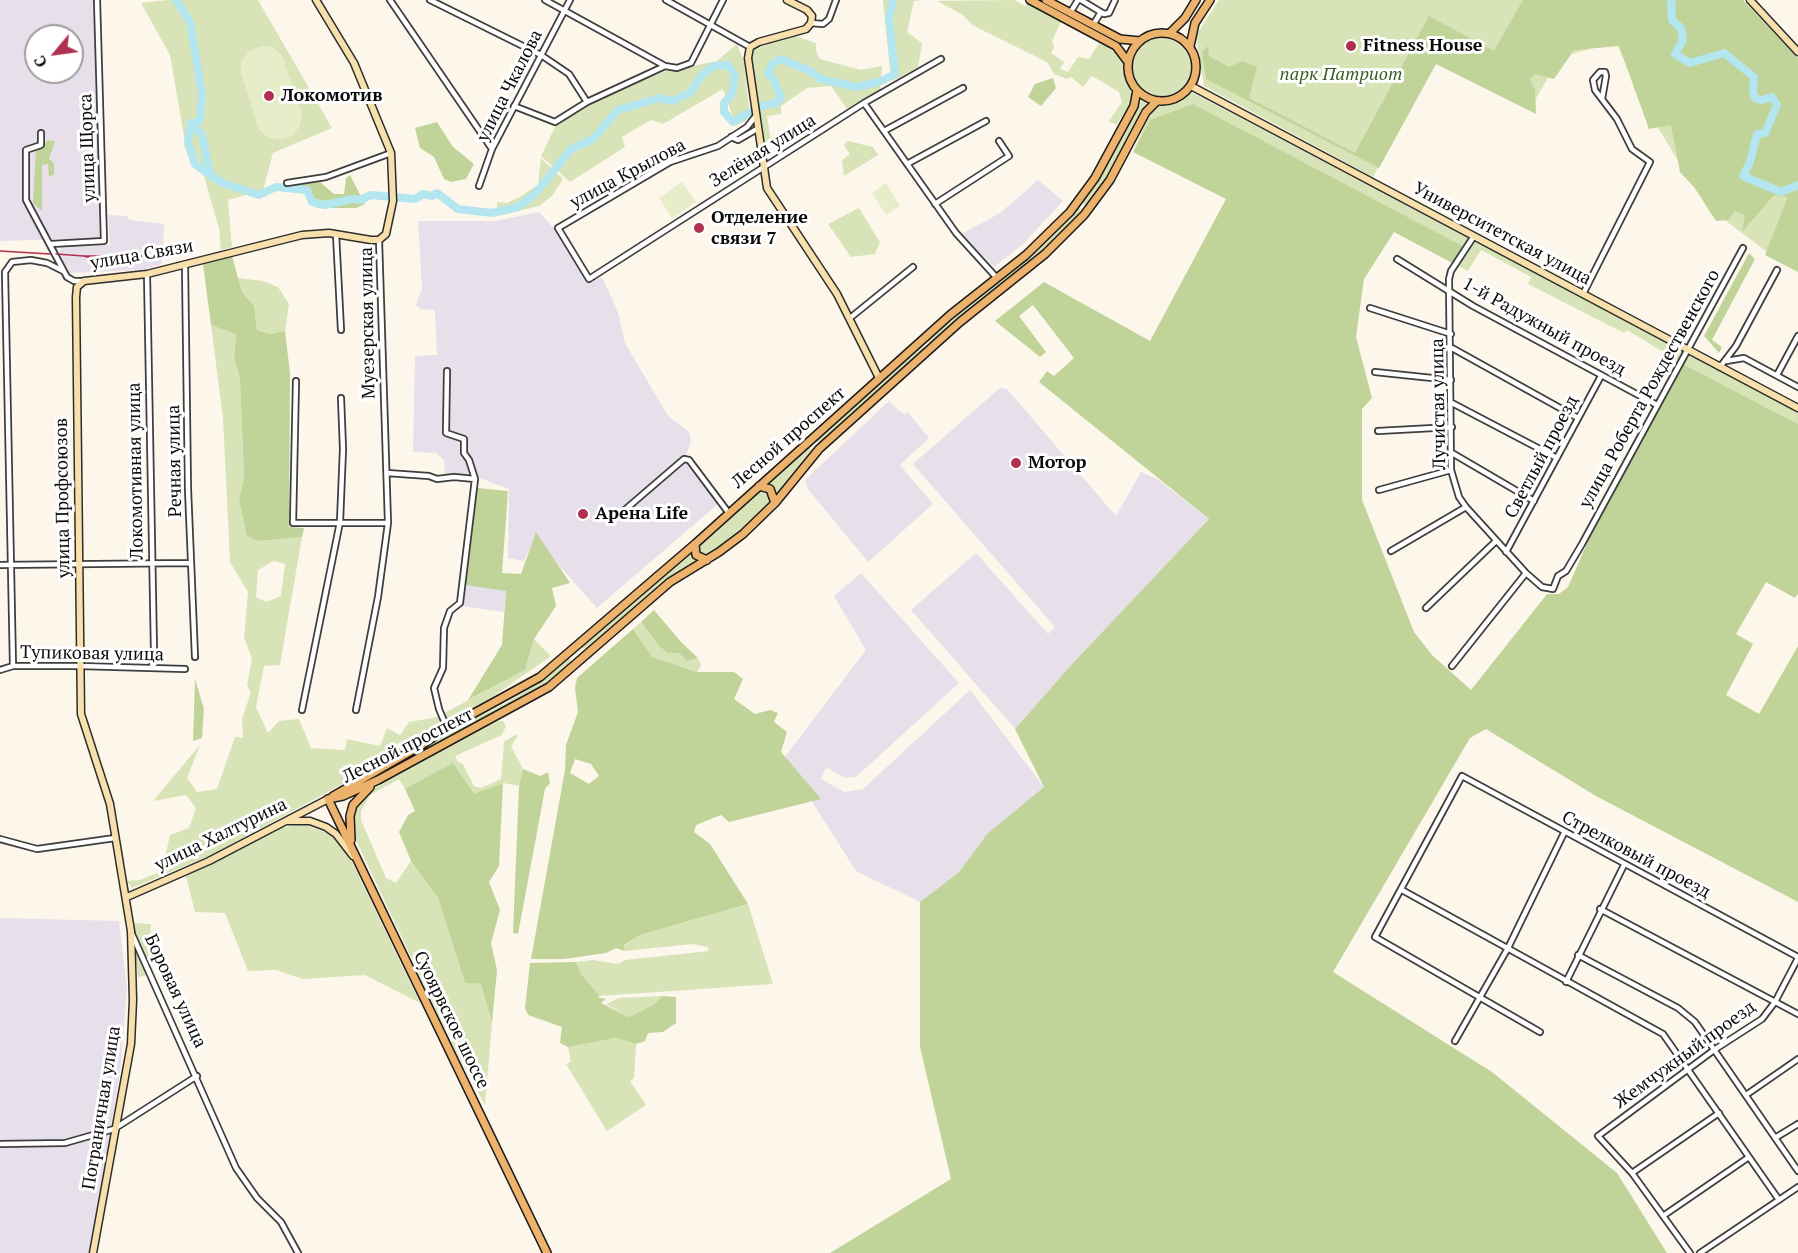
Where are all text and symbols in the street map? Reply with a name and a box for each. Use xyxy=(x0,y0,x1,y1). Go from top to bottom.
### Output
north arrow xyxy=(24,24,84,84)
street label: улица Чкалова xyxy=(473,26,547,146)
place label: Fitness House xyxy=(1363,35,1482,57)
marker: Fitness House xyxy=(1344,39,1358,53)
text: С xyxy=(28,52,52,72)
park label: парк Патриот xyxy=(1280,64,1402,86)
place label: Локомотив xyxy=(281,85,382,107)
marker: Локомотив xyxy=(262,89,276,103)
street label: улица Щорса xyxy=(75,93,101,203)
street label: Зелёная улица xyxy=(706,110,820,192)
street label: улица Крылова xyxy=(567,135,689,213)
street label: Университетская улица xyxy=(1409,178,1595,290)
place label: Отделение связи 7 xyxy=(711,207,808,250)
marker: Отделение связи 7 xyxy=(692,221,706,235)
street label: улица Связи xyxy=(89,235,195,275)
street label: Муезерская улица xyxy=(356,247,380,399)
street label: улица Роберта Рождественского xyxy=(1575,266,1725,512)
street label: 1-й Радужный проезд xyxy=(1458,273,1630,381)
street label: Лучистая улица xyxy=(1427,338,1451,470)
street label: Локомотивная улица xyxy=(124,382,148,560)
street label: Лесной проспект xyxy=(728,383,850,493)
street label: Светлый проезд xyxy=(1501,392,1583,522)
street label: Речная улица xyxy=(163,405,187,517)
street label: улица Профсоюзов xyxy=(51,418,75,578)
place label: Мотор xyxy=(1028,452,1087,474)
marker: Мотор xyxy=(1009,456,1023,470)
place label: Арена Life xyxy=(595,503,688,525)
marker: Арена Life xyxy=(576,507,590,521)
street label: Тупиковая улица xyxy=(20,642,164,666)
street label: Лесной проспект xyxy=(339,704,477,788)
street label: улица Халтурина xyxy=(151,794,291,876)
street label: Стрелковый проезд xyxy=(1558,807,1714,903)
street label: Боровая улица xyxy=(139,931,211,1051)
street label: Суоярвское шоссе xyxy=(408,948,494,1092)
street label: Жемчужный проезд xyxy=(1610,996,1760,1114)
street label: Пограничная улица xyxy=(78,1025,126,1191)

